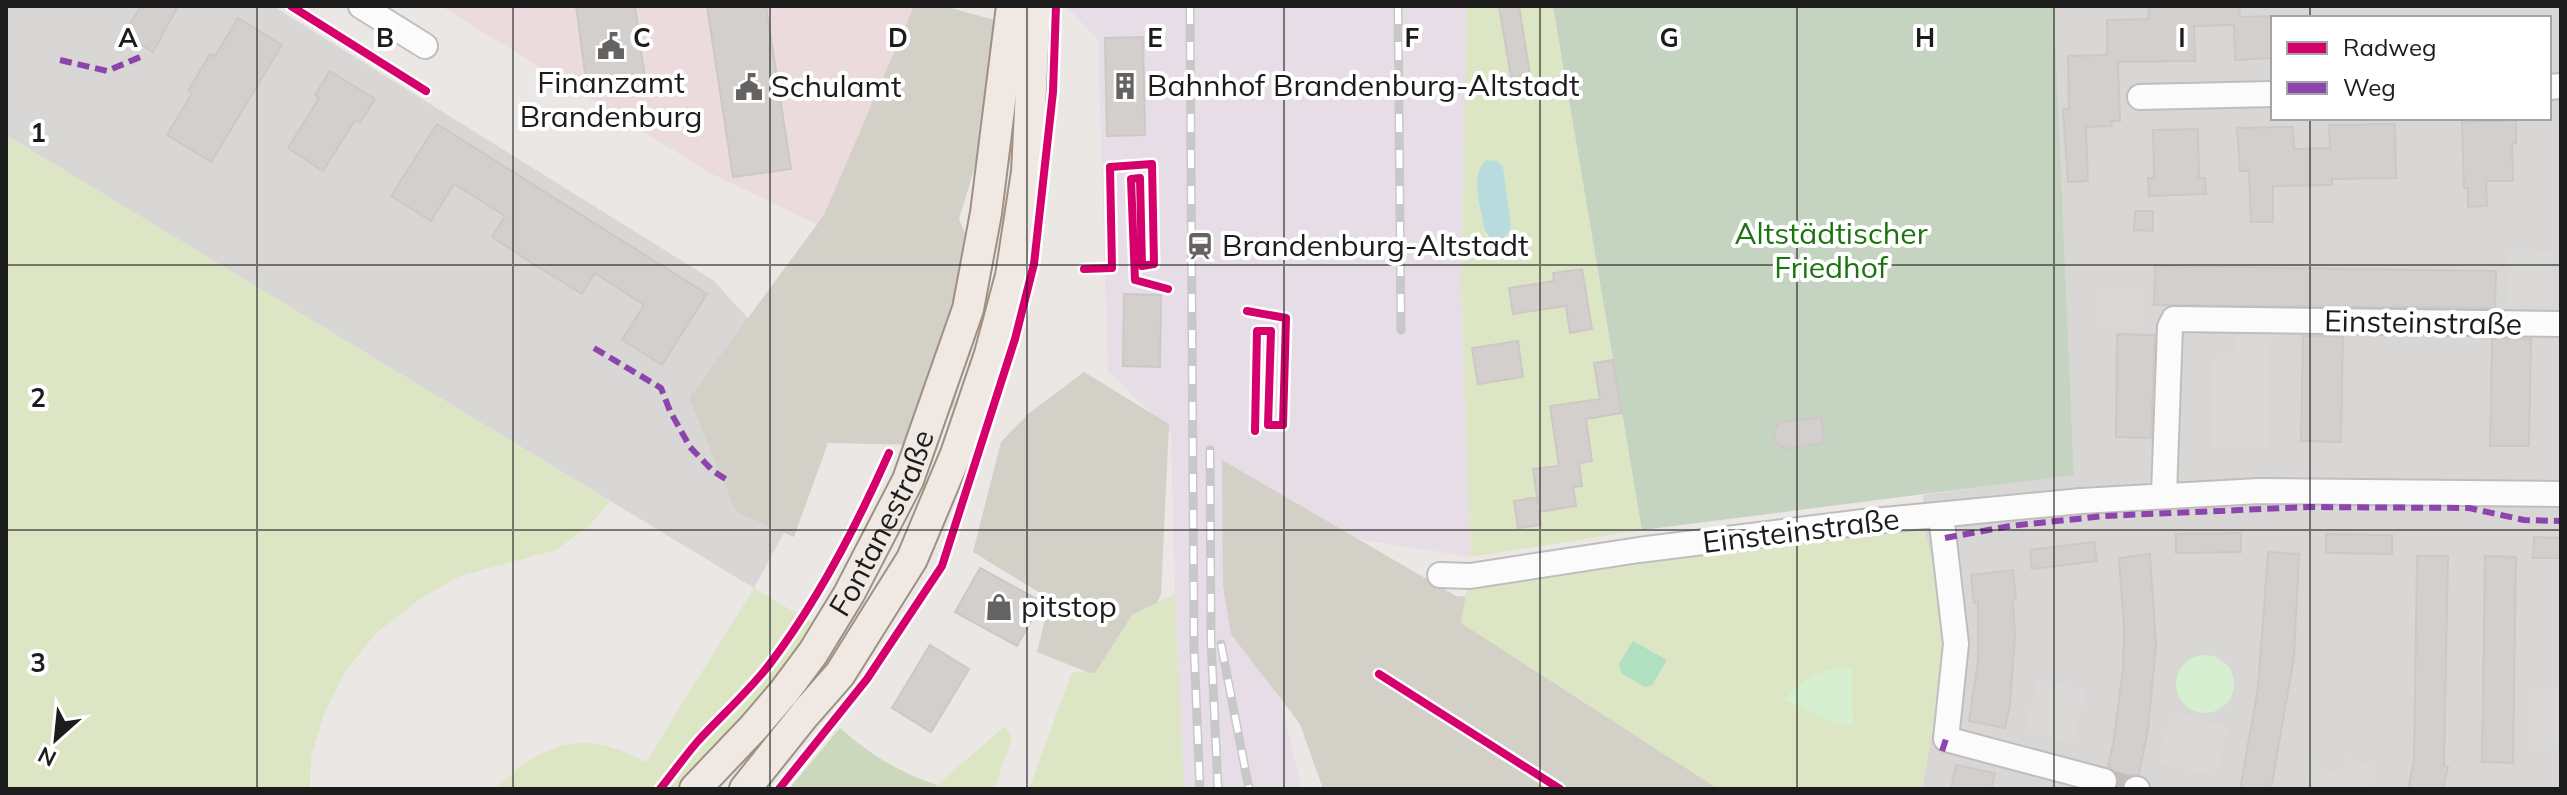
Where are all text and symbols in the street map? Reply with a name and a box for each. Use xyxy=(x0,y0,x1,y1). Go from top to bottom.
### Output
legend xyxy=(2271,16,2551,120)
text: A xyxy=(118,21,138,54)
text: B xyxy=(376,21,394,54)
text: C xyxy=(633,21,651,54)
text: D xyxy=(888,21,908,54)
text: E xyxy=(1147,21,1163,54)
text: F xyxy=(1405,21,1420,54)
text: G xyxy=(1659,21,1679,54)
text: H xyxy=(1915,21,1935,54)
text: I xyxy=(2178,21,2186,54)
public building icon: Finanzamt Brandenburg xyxy=(596,31,626,61)
text: Radweg xyxy=(2343,32,2437,62)
place label: Finanzamt Brandenburg xyxy=(520,63,702,135)
place label: Bahnhof Brandenburg-Altstadt xyxy=(1147,66,1580,104)
place label: Schulamt xyxy=(771,67,901,105)
building icon: Bahnhof Brandenburg-Altstadt xyxy=(1110,71,1140,101)
public building icon: Schulamt xyxy=(734,72,764,102)
text: Weg xyxy=(2343,72,2396,102)
text: 1 xyxy=(30,116,46,149)
park label: Altstädtischer Friedhof xyxy=(1734,214,1928,286)
place label: Brandenburg-Altstadt xyxy=(1222,226,1528,264)
station icon: Brandenburg-Altstadt xyxy=(1185,231,1215,261)
street label: Einsteinstraße xyxy=(2324,301,2522,343)
text: 2 xyxy=(30,381,46,414)
street label: Fontanestraße xyxy=(820,425,942,623)
street label: Einsteinstraße xyxy=(1700,499,1901,561)
place label: pitstop xyxy=(1021,587,1117,625)
shop icon: pitstop xyxy=(984,592,1014,622)
text: 3 xyxy=(30,646,46,679)
north arrow xyxy=(16,699,96,779)
text: N xyxy=(33,741,61,773)

